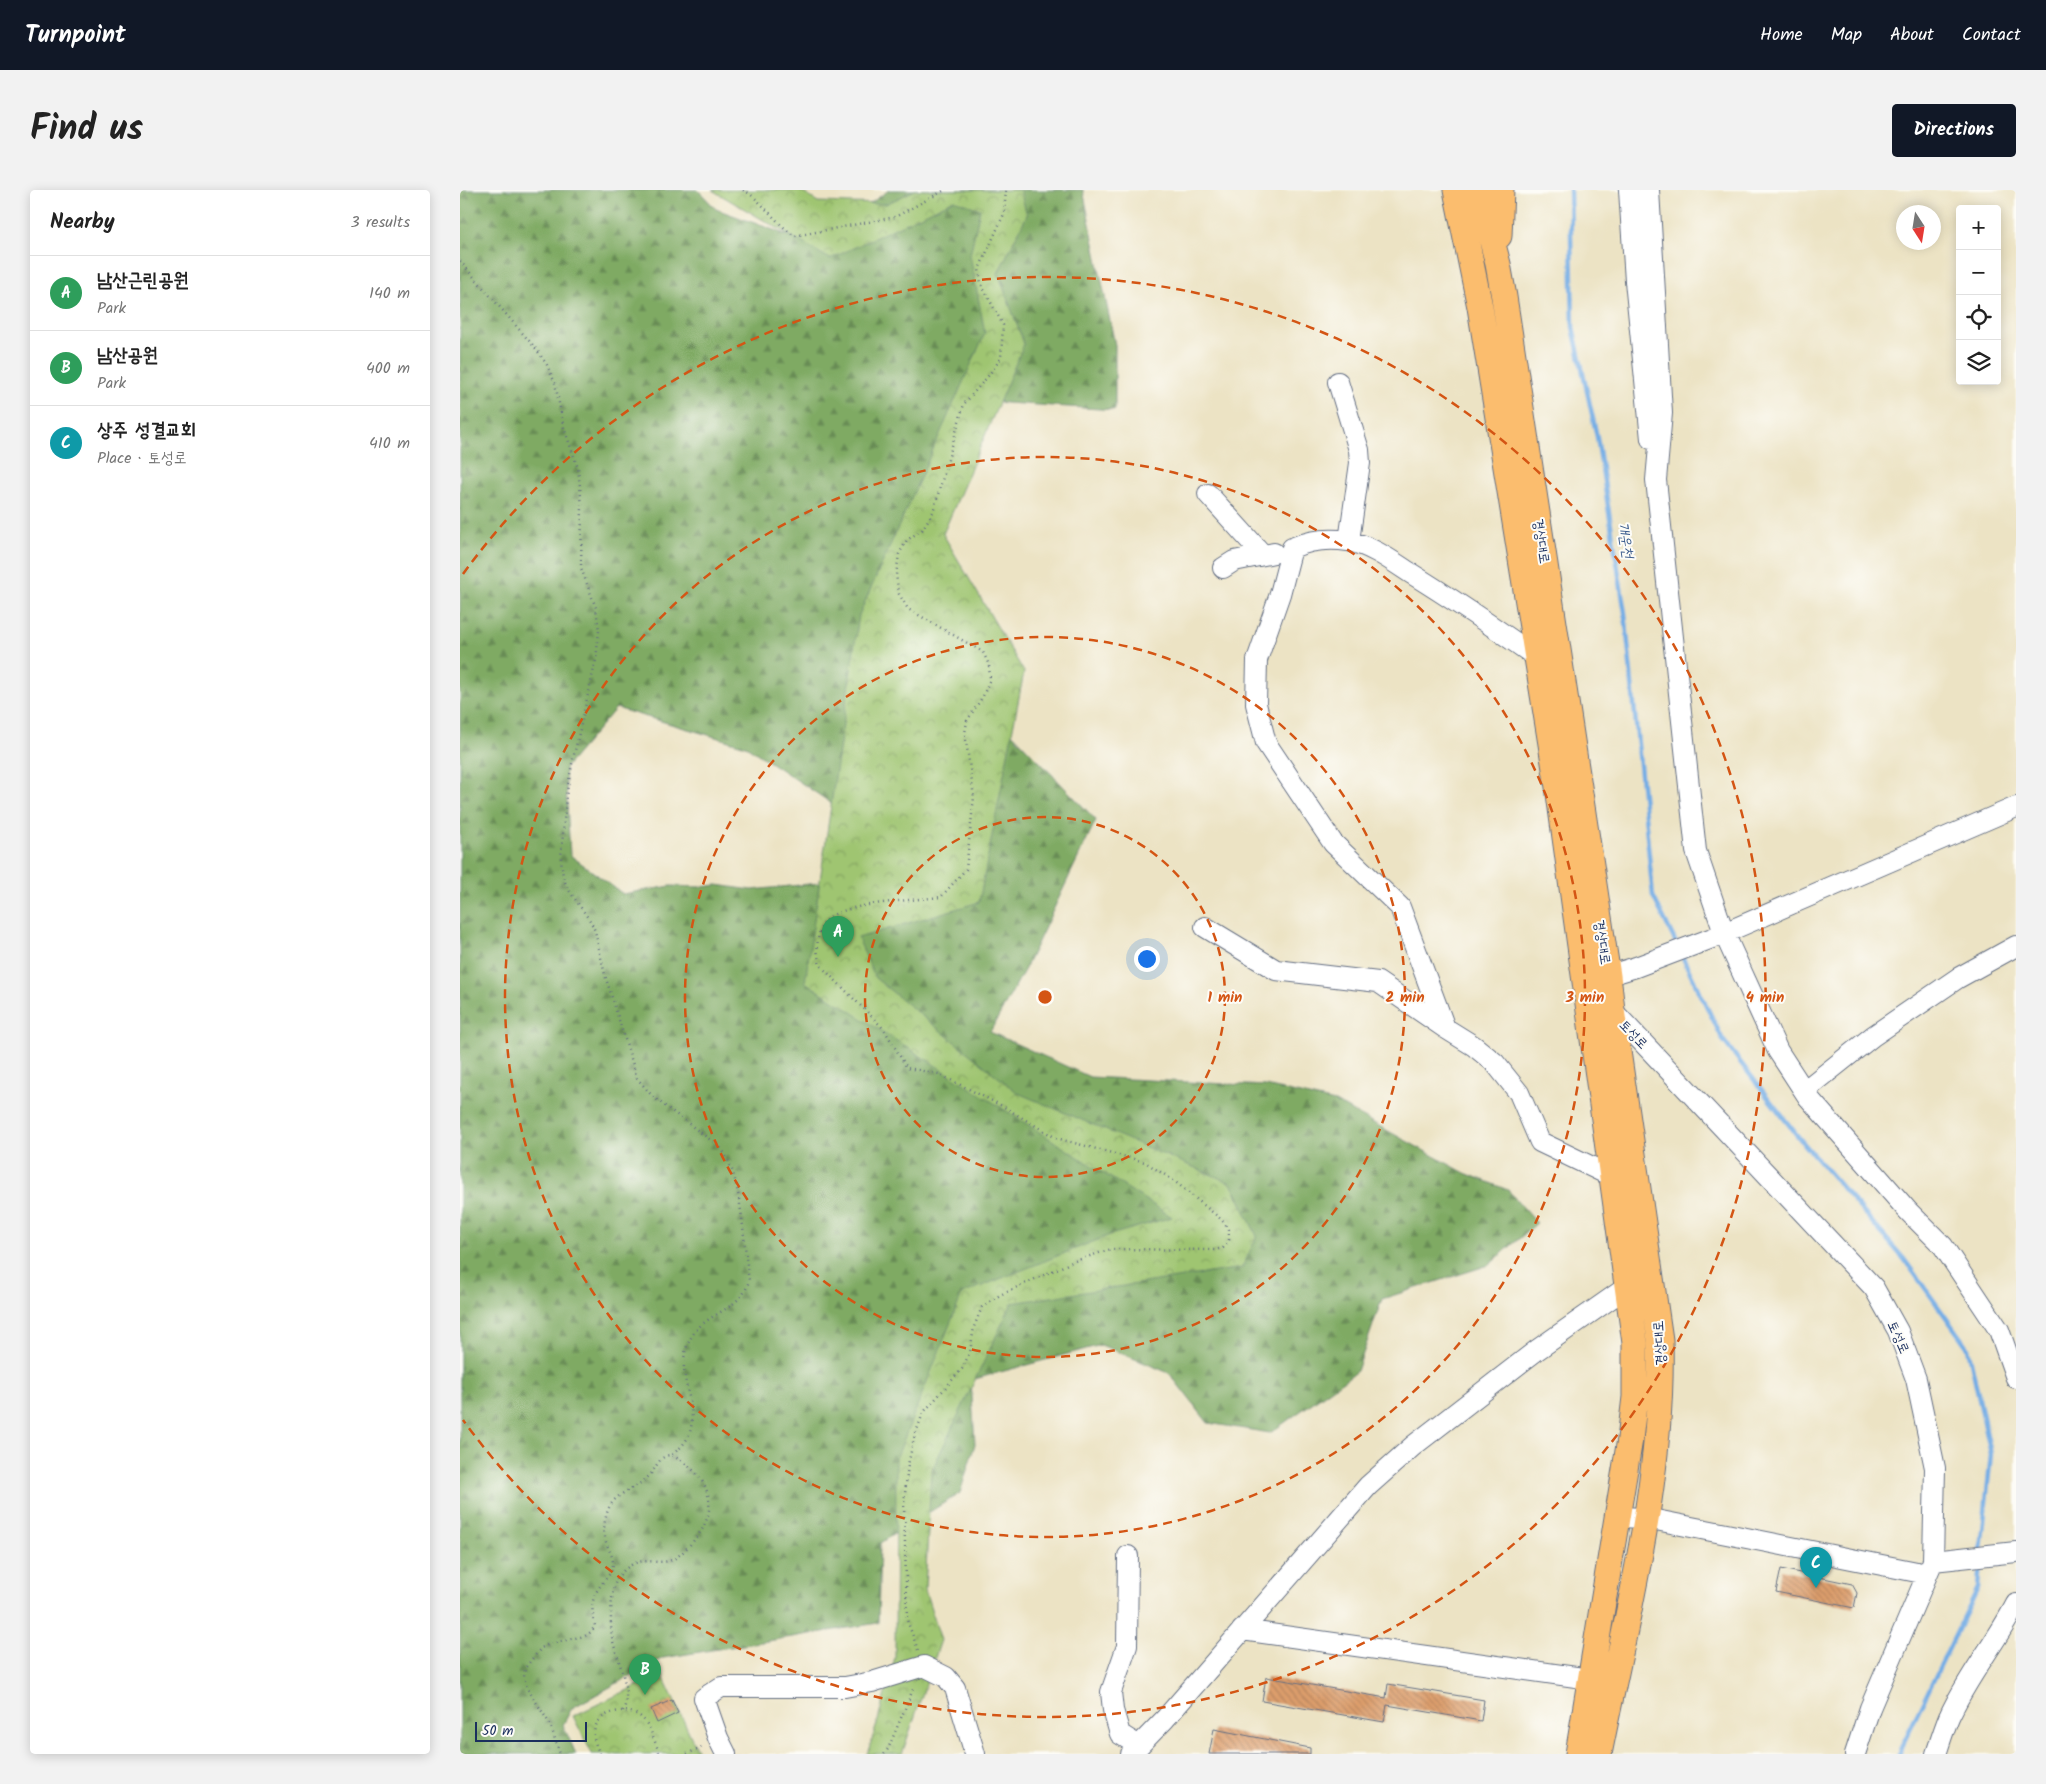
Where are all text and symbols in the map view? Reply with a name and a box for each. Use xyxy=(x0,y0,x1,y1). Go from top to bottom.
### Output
text: Turnpoint xyxy=(25,16,126,55)
text: Home xyxy=(1760,21,1803,50)
text: Map xyxy=(1831,21,1862,50)
text: About xyxy=(1890,21,1934,50)
text: Contact xyxy=(1962,21,2021,50)
text: Find us xyxy=(30,102,143,158)
button: Directions xyxy=(1892,104,2016,157)
north arrow xyxy=(1896,205,1941,250)
map controls xyxy=(1956,205,2001,385)
button: + xyxy=(1956,205,2001,250)
text: Nearby xyxy=(50,206,115,239)
text: 3 results xyxy=(351,210,410,235)
button: − xyxy=(1956,250,2001,295)
text: 남산근린공원 xyxy=(97,266,189,296)
text: A xyxy=(61,281,71,306)
text: 140 m xyxy=(369,281,410,306)
button: locate xyxy=(1956,295,2001,340)
text: Park xyxy=(97,296,126,321)
button: layers xyxy=(1956,340,2001,385)
text: 남산공원 xyxy=(97,341,158,371)
text: B xyxy=(61,356,71,381)
text: 400 m xyxy=(366,356,410,381)
text: Park xyxy=(97,371,126,396)
text: 상주 성결교회 xyxy=(97,416,196,446)
text: C xyxy=(61,431,71,456)
text: 410 m xyxy=(369,431,410,456)
text: Place · 토성로 xyxy=(97,446,187,471)
street label: 경상대로 xyxy=(1527,517,1555,565)
water label: 개운천 xyxy=(1610,520,1640,562)
pin: A xyxy=(822,916,854,957)
street label: 경상대로 xyxy=(1588,918,1616,966)
your location xyxy=(1134,946,1160,972)
text: 1 min xyxy=(1208,986,1242,1010)
text: 2 min xyxy=(1385,986,1425,1010)
text: 3 min xyxy=(1565,986,1604,1010)
text: 4 min xyxy=(1746,986,1784,1010)
centre of rings xyxy=(1036,988,1054,1006)
street label: 토성로 xyxy=(1614,1015,1653,1054)
street label: 토성로 xyxy=(1881,1317,1915,1357)
street label: 경상대로 xyxy=(1647,1320,1673,1366)
pin: C xyxy=(1800,1547,1832,1588)
pin: B xyxy=(629,1654,661,1695)
scale bar xyxy=(475,1719,588,1742)
text: 50 m xyxy=(482,1720,513,1742)

